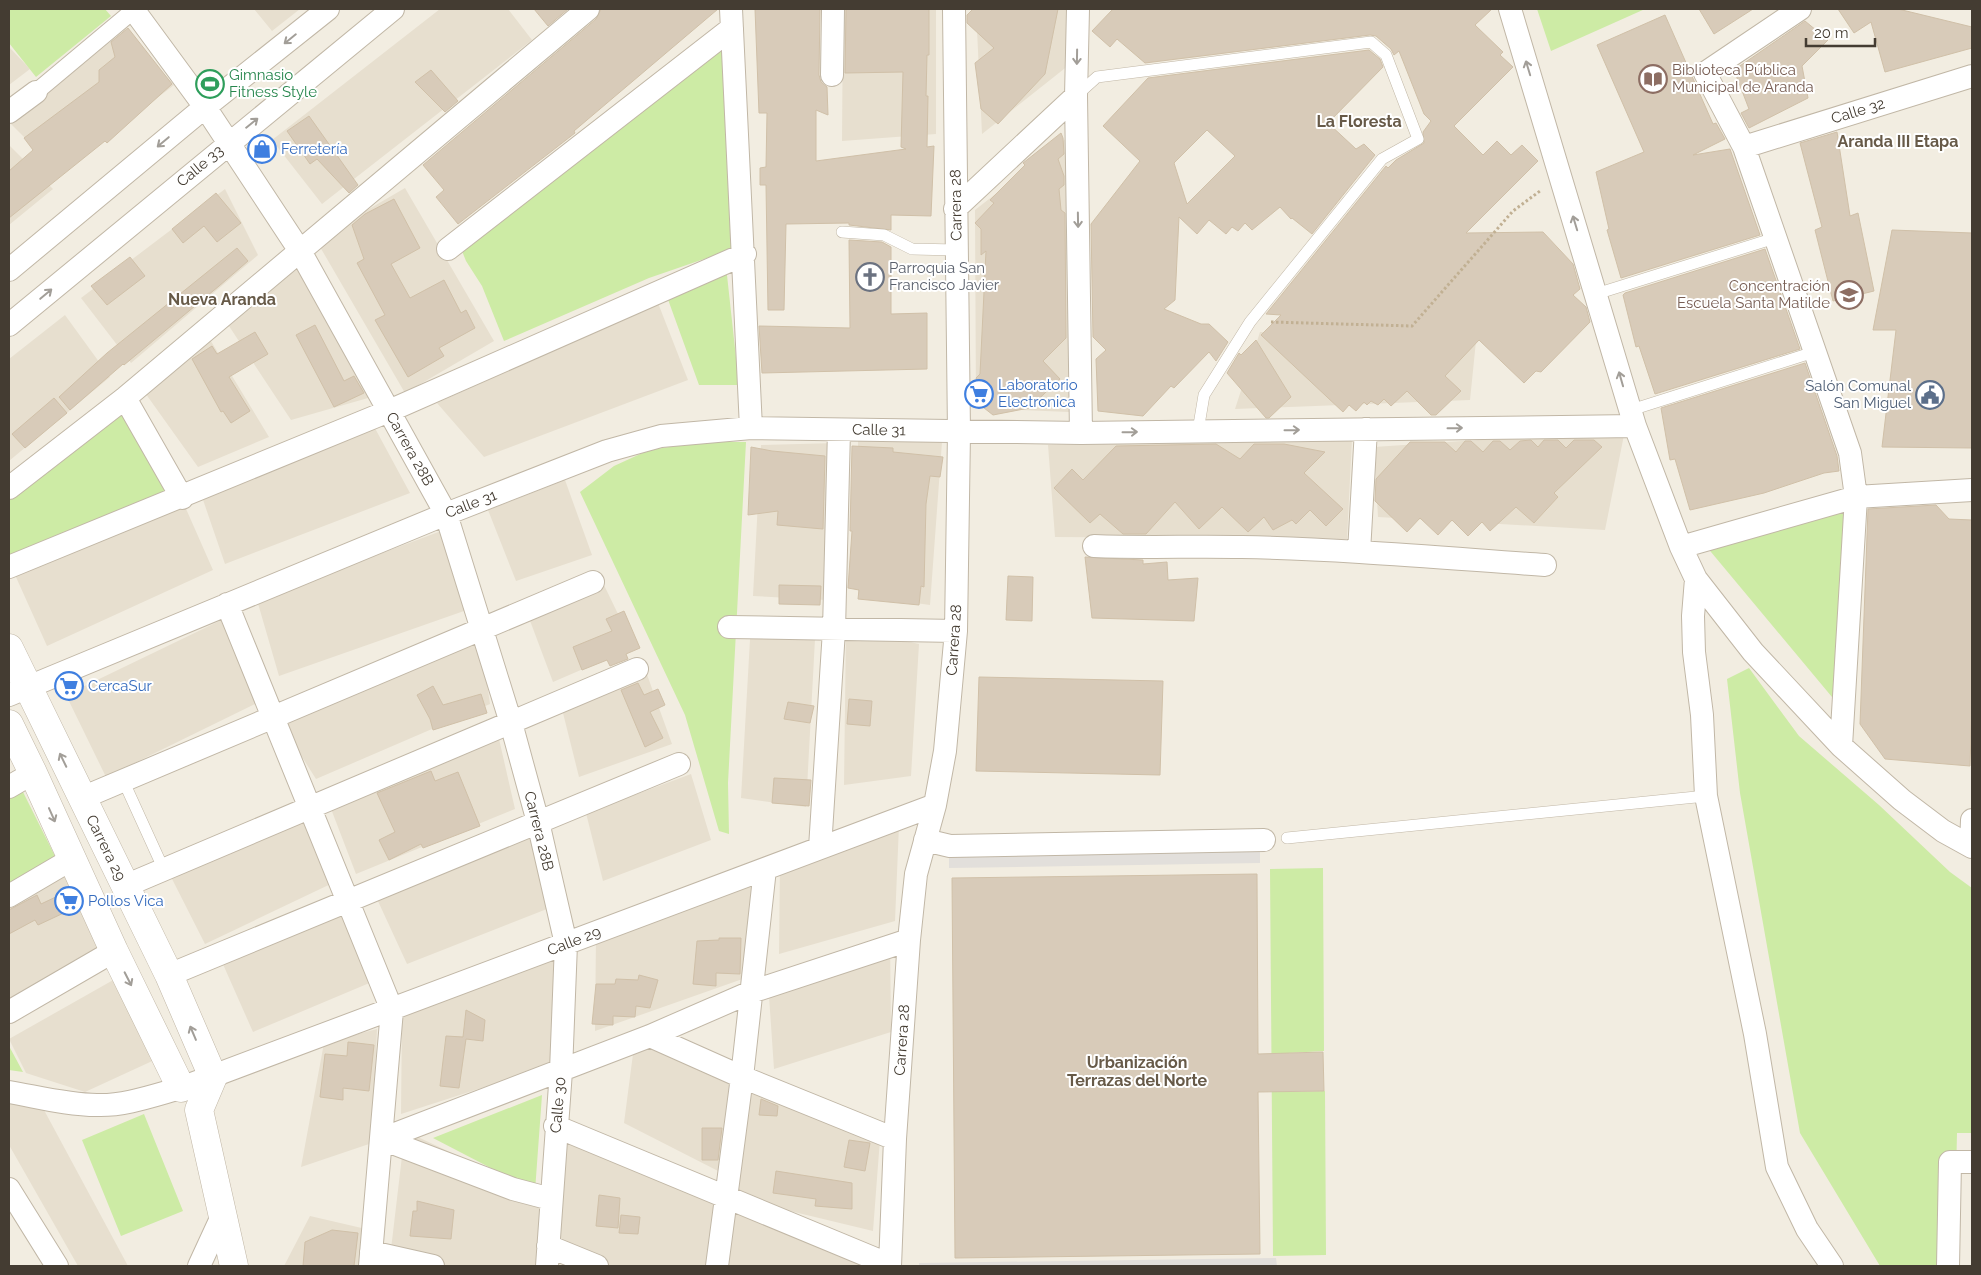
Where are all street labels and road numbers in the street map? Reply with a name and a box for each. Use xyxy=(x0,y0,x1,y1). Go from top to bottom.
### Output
street label: Calle 32 xyxy=(1829,94,1887,128)
street label: Calle 33 xyxy=(173,141,227,191)
street label: Carrera 28 xyxy=(946,169,966,241)
street label: Carrera 28B xyxy=(382,409,438,489)
street label: Calle 31 xyxy=(852,421,907,439)
street label: Calle 31 xyxy=(443,486,500,522)
street label: Carrera 28 xyxy=(943,604,965,676)
street label: Carrera 28B xyxy=(520,789,558,873)
street label: Carrera 29 xyxy=(82,812,130,884)
street label: Calle 29 xyxy=(545,923,603,959)
street label: Carrera 28 xyxy=(891,1004,913,1076)
street label: Calle 30 xyxy=(547,1076,569,1134)

